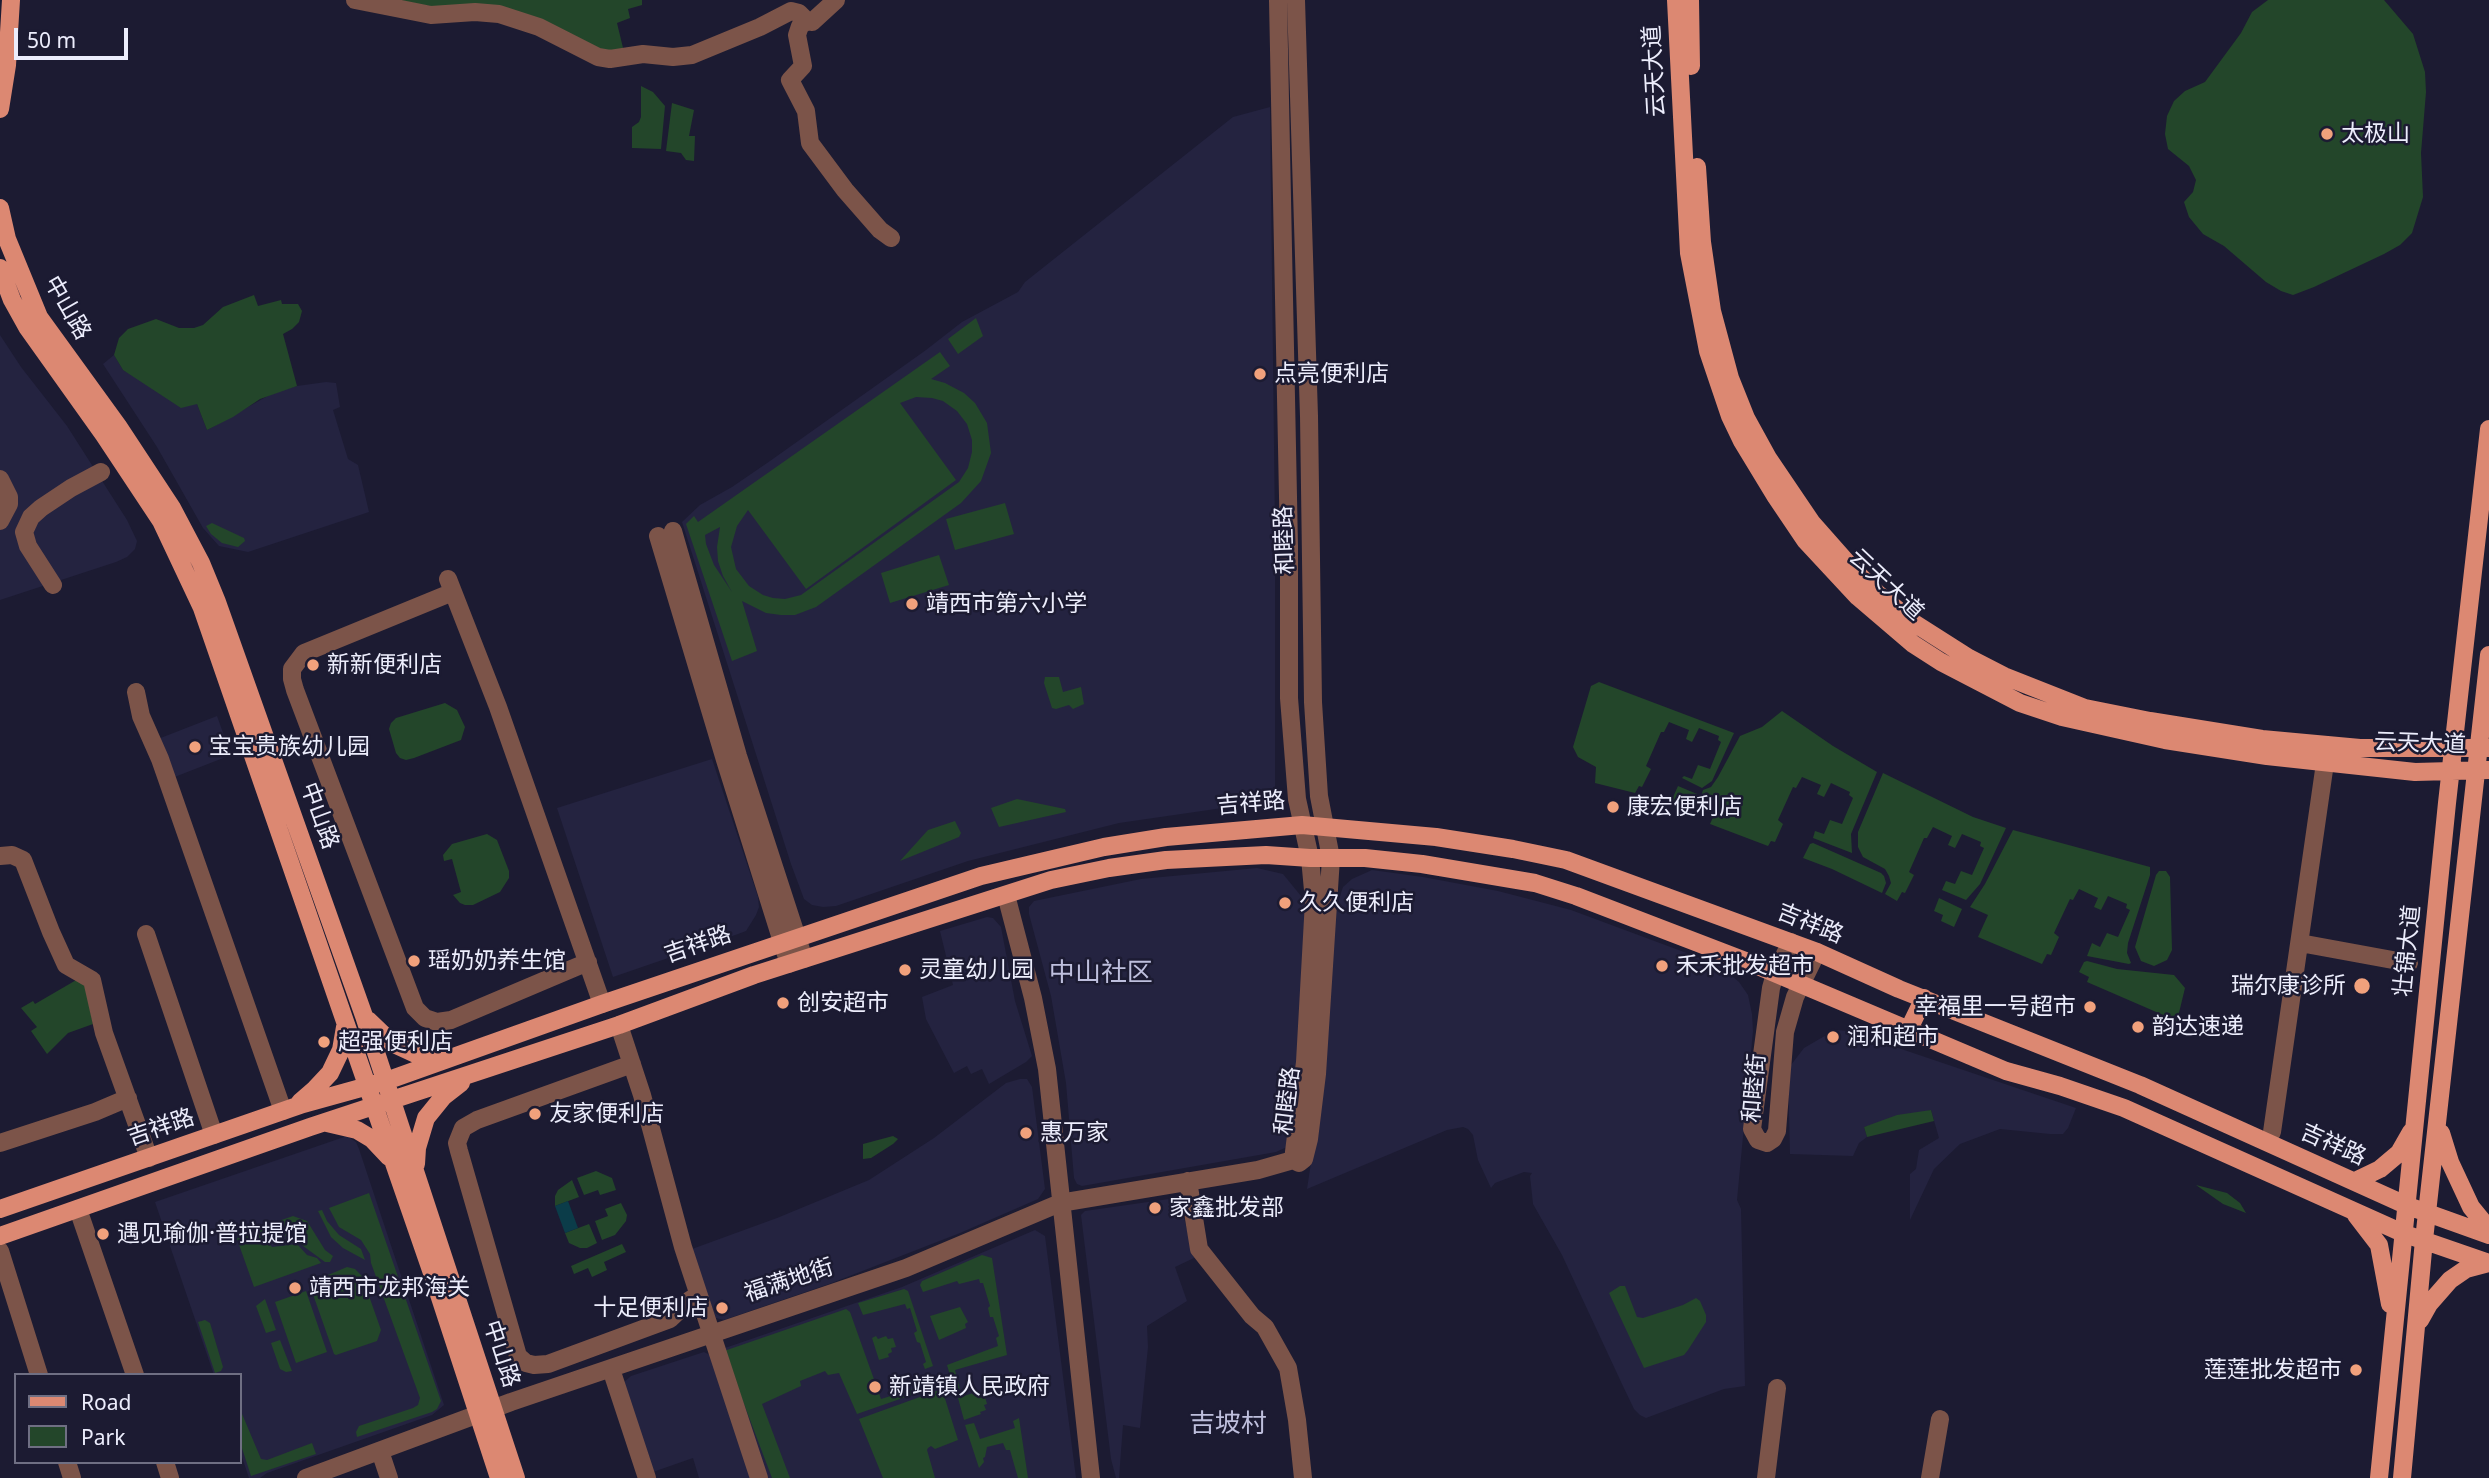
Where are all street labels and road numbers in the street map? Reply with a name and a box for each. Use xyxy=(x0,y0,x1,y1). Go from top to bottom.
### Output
street label: 云天大道 xyxy=(1639,24,1671,118)
street label: 中山路 xyxy=(38,271,96,345)
street label: 和睦路 xyxy=(1270,505,1300,575)
street label: 云天大道 xyxy=(1843,544,1929,626)
street label: 云天大道 xyxy=(2374,729,2466,759)
street label: 中山路 xyxy=(294,779,344,853)
street label: 吉祥路 xyxy=(1215,787,1287,821)
street label: 吉祥路 xyxy=(1773,898,1847,950)
street label: 壮锦大道 xyxy=(2389,904,2427,998)
street label: 吉祥路 xyxy=(661,921,735,969)
street label: 和睦街 xyxy=(1738,1052,1772,1124)
street label: 和睦路 xyxy=(1270,1065,1306,1137)
street label: 吉祥路 xyxy=(124,1104,198,1152)
street label: 吉祥路 xyxy=(2296,1118,2370,1172)
street label: 福满地街 xyxy=(741,1254,837,1308)
street label: 中山路 xyxy=(477,1317,525,1391)

